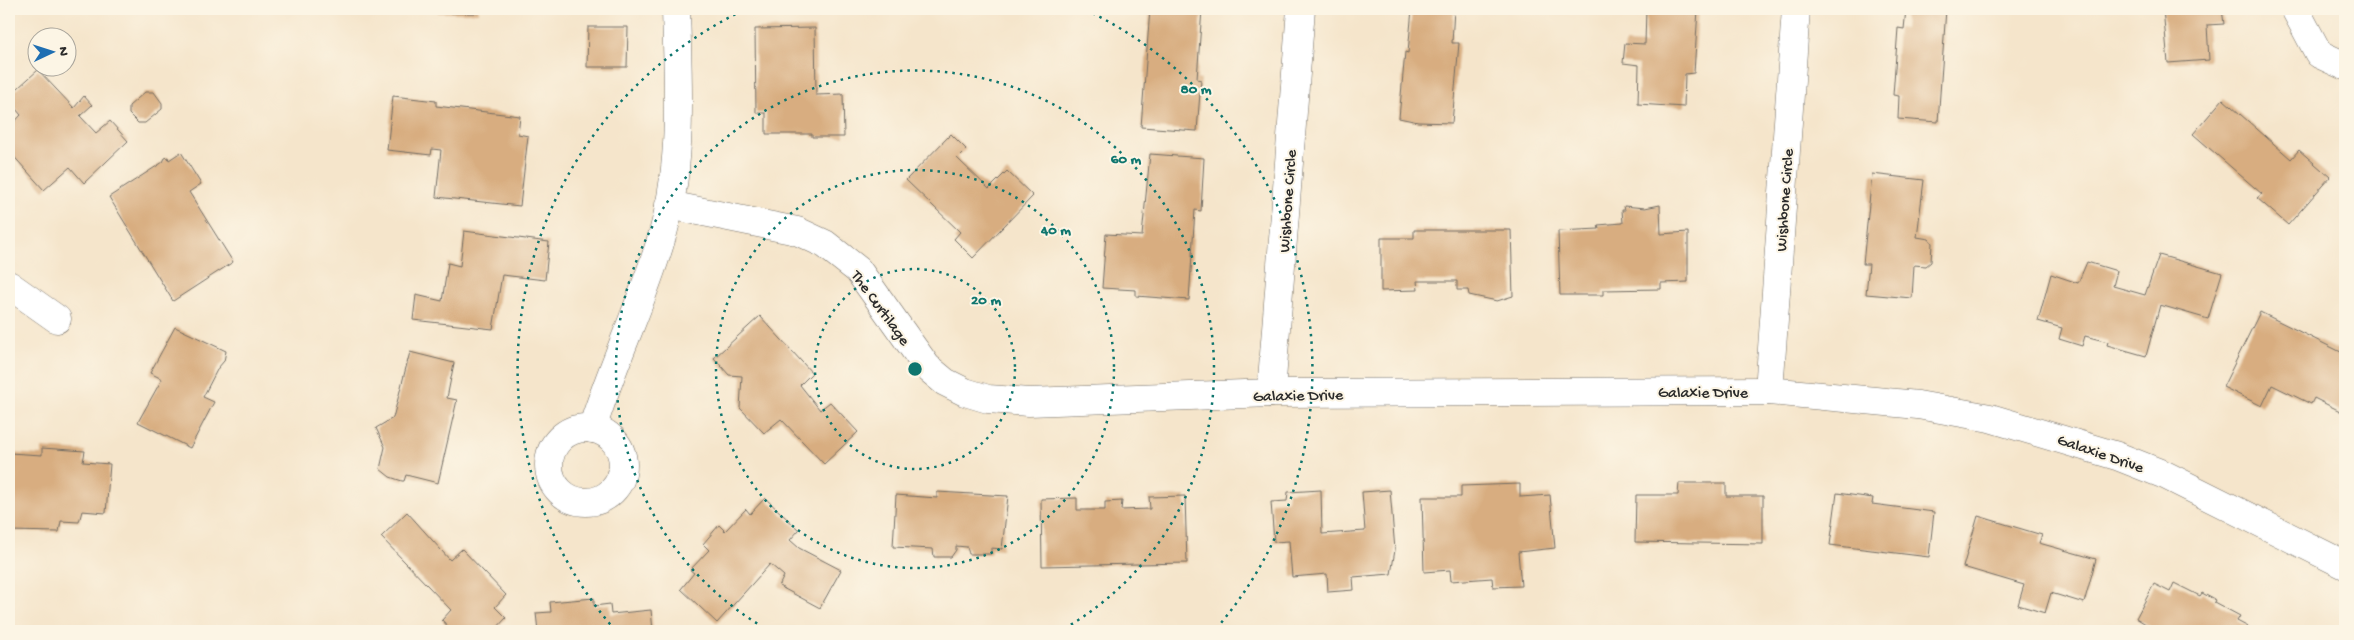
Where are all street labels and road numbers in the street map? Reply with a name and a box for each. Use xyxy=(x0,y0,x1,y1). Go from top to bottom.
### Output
street label: Wishbone Circle xyxy=(1773,147,1800,252)
street label: Wishbone Circle xyxy=(1276,148,1303,253)
street label: The Curtilage xyxy=(845,267,913,351)
street label: Galaxie Drive xyxy=(1658,385,1749,404)
street label: Galaxie Drive xyxy=(1253,387,1344,408)
street label: Galaxie Drive xyxy=(2054,432,2146,479)

